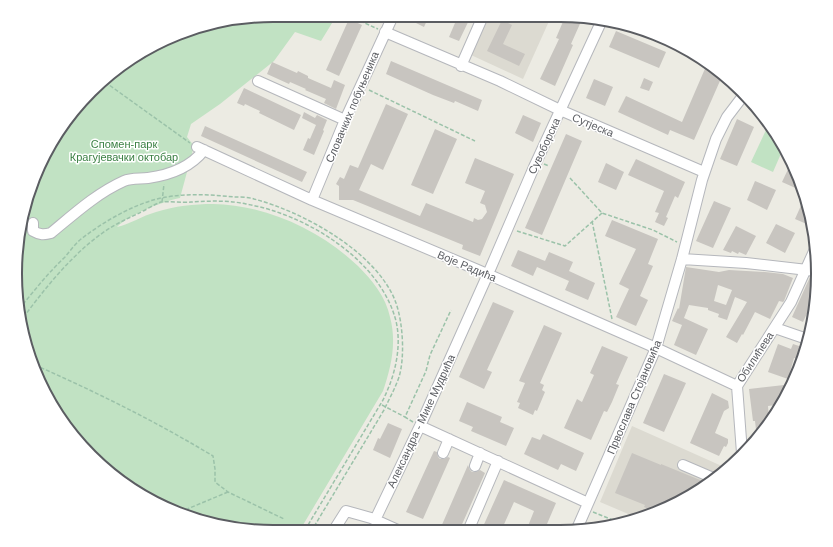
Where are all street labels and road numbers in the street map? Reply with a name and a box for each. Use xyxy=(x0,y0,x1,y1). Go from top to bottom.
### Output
street label: Словачких побуњеника xyxy=(323,49,381,164)
street label: Сутјеска xyxy=(571,111,616,139)
street label: Сувоборска xyxy=(526,115,563,176)
street label: Воје Радића xyxy=(436,248,499,284)
street label: Обилићева xyxy=(734,329,776,384)
street label: Првослава Стојановића xyxy=(604,337,664,456)
street label: Александра - Мике Мудрића xyxy=(385,352,458,490)

